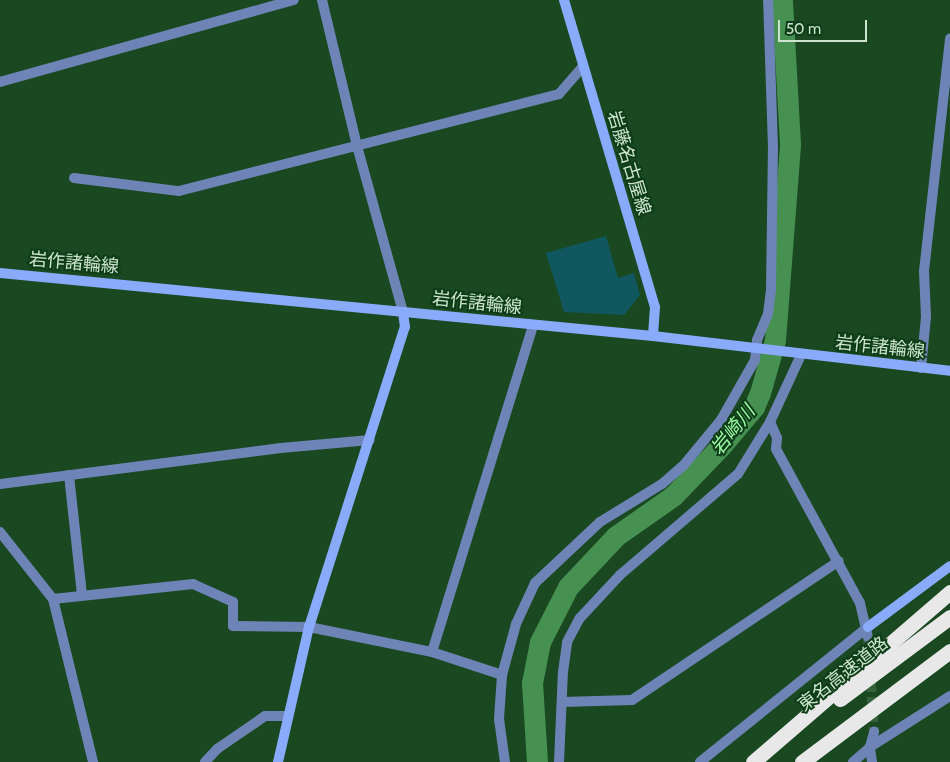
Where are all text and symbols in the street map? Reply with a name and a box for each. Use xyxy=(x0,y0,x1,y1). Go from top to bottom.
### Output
scale bar xyxy=(780,10,869,42)
text: 50 m xyxy=(786,20,821,38)
street label: 岩藤名古屋線 xyxy=(603,108,655,218)
street label: 岩作諸輪線 xyxy=(28,248,120,278)
street label: 岩作諸輪線 xyxy=(431,288,523,318)
street label: 岩作諸輪線 xyxy=(834,332,926,362)
water label: 岩崎川 xyxy=(706,401,760,459)
street label: 東名高速道路 xyxy=(794,632,892,716)

